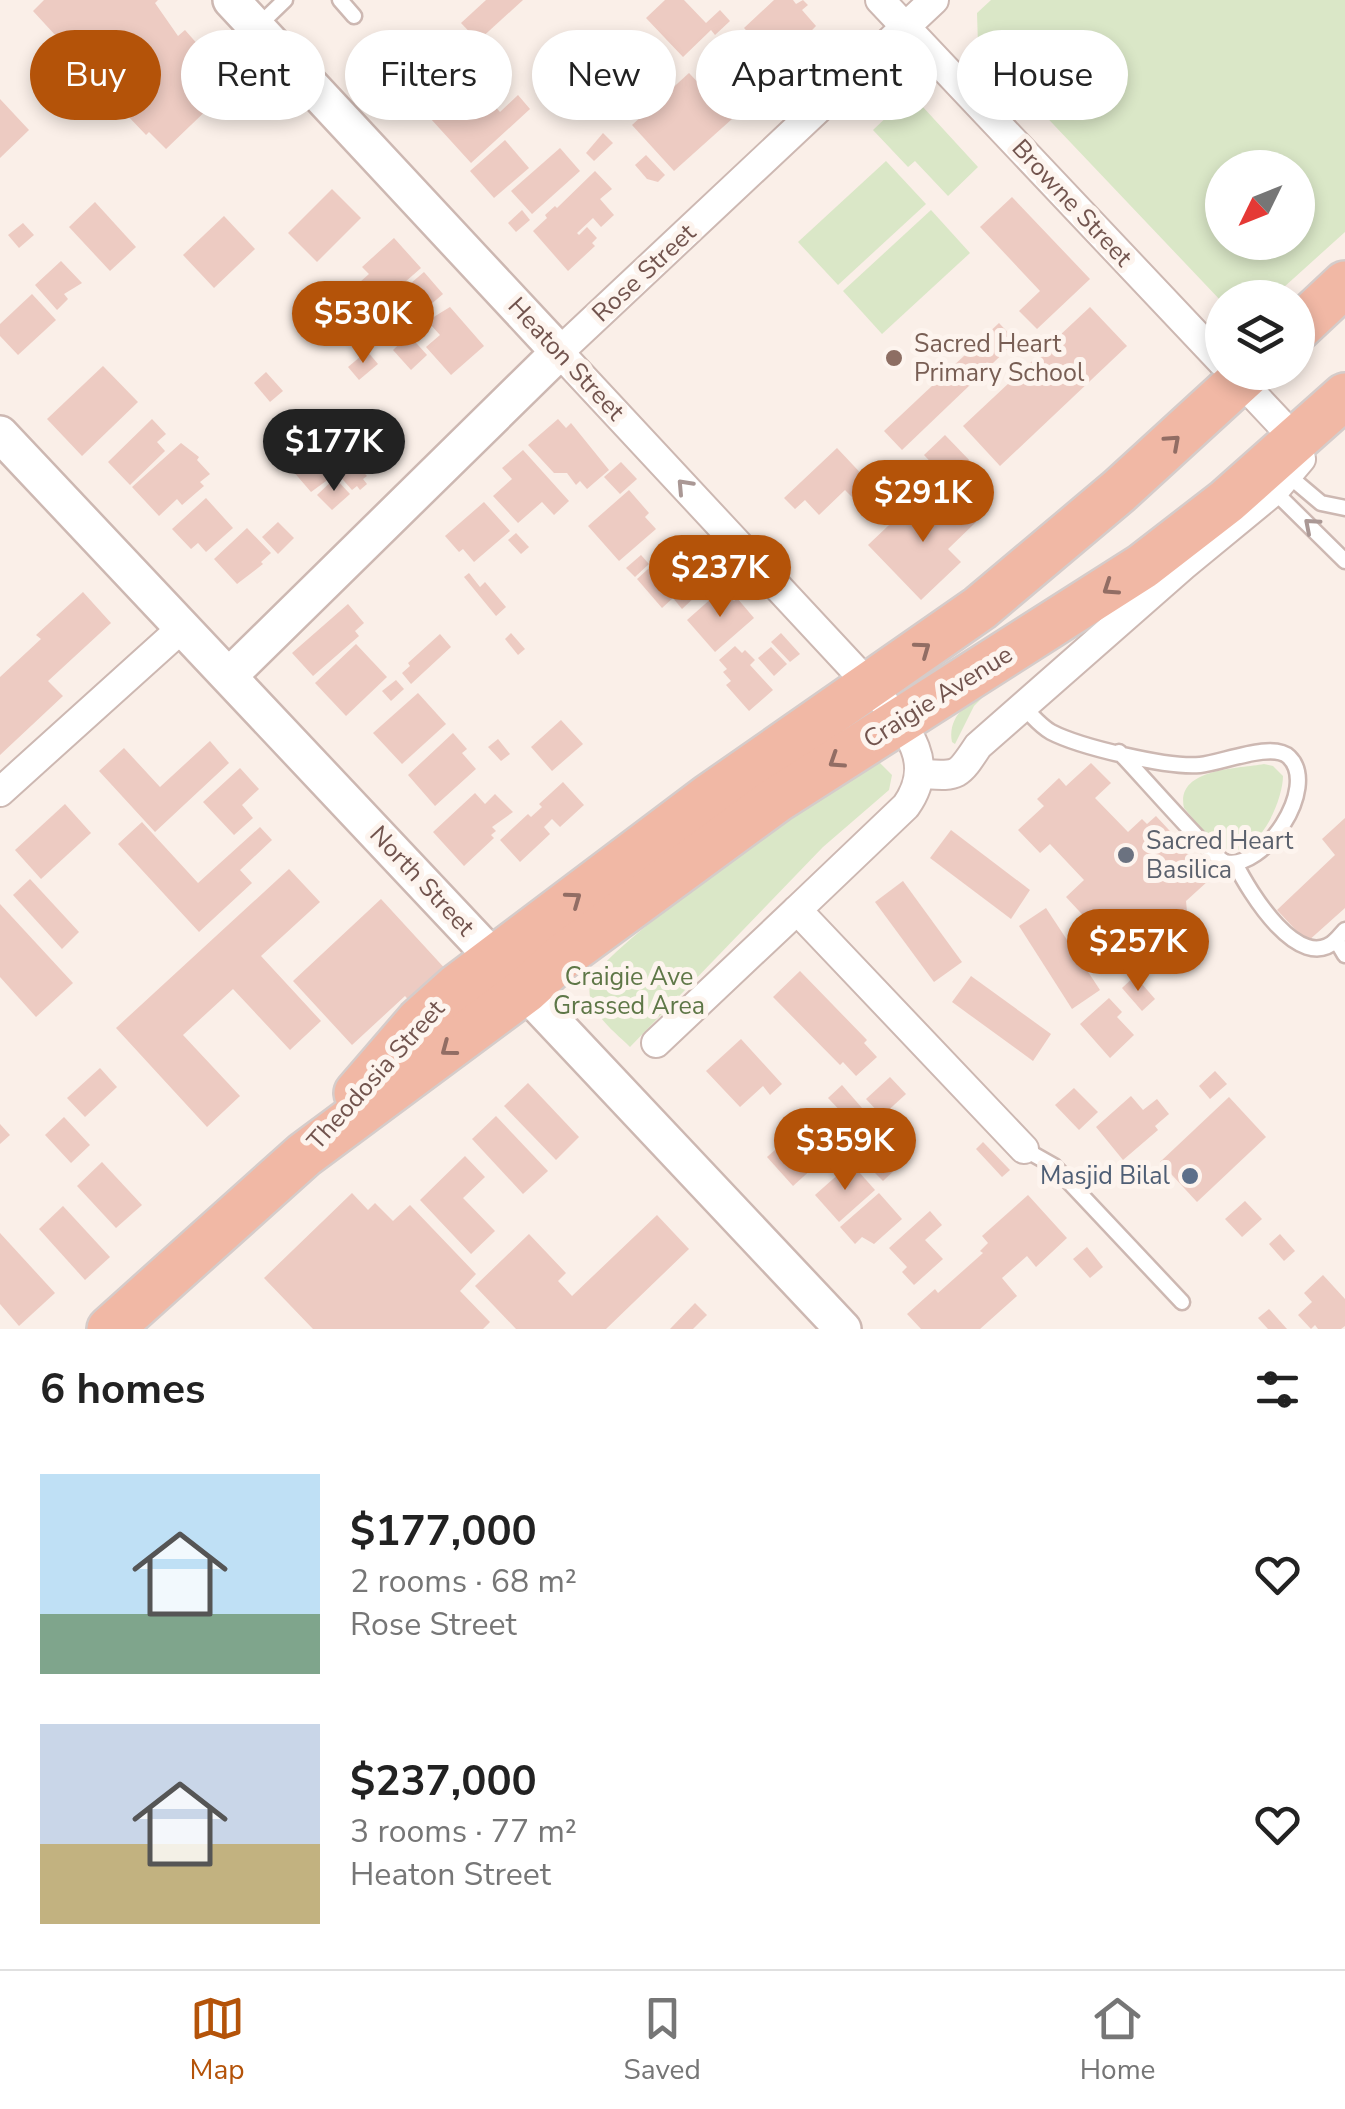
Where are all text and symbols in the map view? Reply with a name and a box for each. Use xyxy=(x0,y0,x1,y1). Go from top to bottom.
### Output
chip: Buy xyxy=(30,30,161,120)
chip: Rent xyxy=(181,30,325,120)
chip: Filters xyxy=(345,30,512,120)
chip: New xyxy=(532,30,676,120)
chip: Apartment xyxy=(696,30,937,120)
chip: House xyxy=(957,30,1128,120)
street label: Browne Street xyxy=(1004,132,1140,274)
north arrow xyxy=(1205,150,1315,260)
map controls xyxy=(1205,150,1315,390)
street label: Rose Street xyxy=(585,216,703,330)
button: layers xyxy=(1205,280,1315,390)
pin: $530K xyxy=(293,281,433,366)
street label: Heaton Street xyxy=(500,290,632,428)
text: $530K xyxy=(314,292,412,335)
place label: Sacred Heart Primary School xyxy=(914,327,1085,390)
marker: Sacred Heart Primary School xyxy=(883,347,905,369)
pin: $177K xyxy=(264,409,404,494)
text: $177K xyxy=(285,420,383,463)
one-way arrow xyxy=(1161,435,1180,453)
pin: $291K xyxy=(853,460,993,545)
text: $291K xyxy=(874,471,972,514)
one-way arrow xyxy=(678,480,696,498)
one-way arrow xyxy=(1304,518,1322,536)
pin: $237K xyxy=(650,535,790,620)
text: $237K xyxy=(671,546,769,589)
one-way arrow xyxy=(1103,575,1121,594)
street label: Craigie Avenue xyxy=(857,638,1019,756)
one-way arrow xyxy=(912,643,930,661)
one-way arrow xyxy=(828,749,846,768)
street label: North Street xyxy=(362,818,482,944)
place label: Sacred Heart Basilica xyxy=(1146,824,1293,887)
marker: Sacred Heart Basilica xyxy=(1115,844,1137,866)
one-way arrow xyxy=(562,893,581,911)
pin: $257K xyxy=(1068,909,1208,994)
text: $257K xyxy=(1089,920,1187,963)
park label: Craigie Ave Grassed Area xyxy=(553,960,705,1023)
street label: Theodosia Street xyxy=(300,993,453,1157)
one-way arrow xyxy=(441,1037,459,1055)
pin: $359K xyxy=(775,1108,915,1193)
text: $359K xyxy=(796,1119,894,1162)
place label: Masjid Bilal xyxy=(1040,1159,1171,1193)
marker: Masjid Bilal xyxy=(1179,1165,1201,1187)
text: 6 homes xyxy=(40,1361,205,1418)
icon: filters xyxy=(1250,1362,1305,1417)
text: $177,000 xyxy=(350,1503,537,1560)
icon: home xyxy=(120,1514,240,1634)
icon: heart xyxy=(1250,1547,1305,1602)
text: 2 rooms · 68 m² xyxy=(350,1560,577,1603)
text: Rose Street xyxy=(350,1603,517,1646)
text: $237,000 xyxy=(350,1753,537,1810)
icon: home xyxy=(120,1764,240,1884)
icon: heart xyxy=(1250,1797,1305,1852)
text: 3 rooms · 77 m² xyxy=(350,1810,577,1853)
text: Heaton Street xyxy=(350,1853,551,1896)
tab: Map xyxy=(189,1991,245,2089)
tab: Saved xyxy=(623,1991,701,2089)
tab: Home xyxy=(1080,1991,1156,2089)

